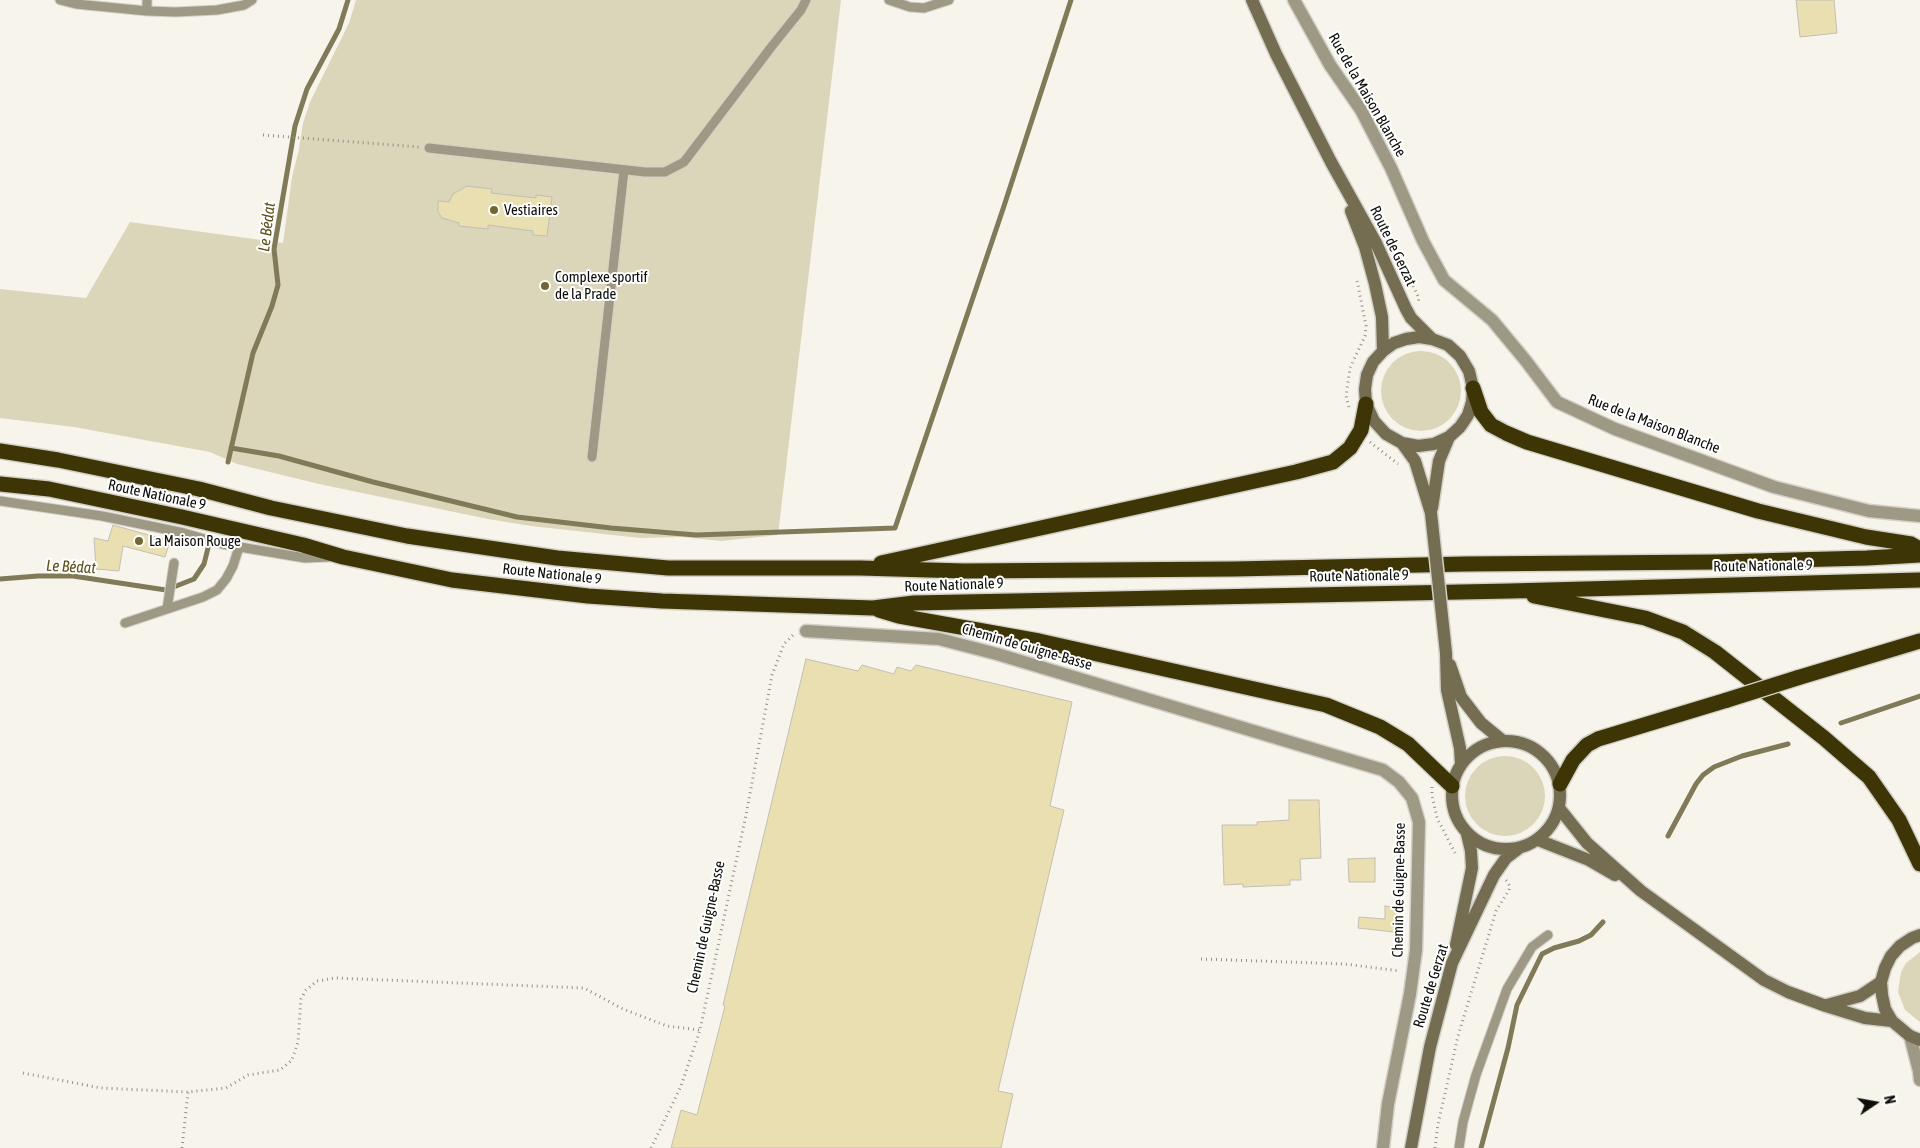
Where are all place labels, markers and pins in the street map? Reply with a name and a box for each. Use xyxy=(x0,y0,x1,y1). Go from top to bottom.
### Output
place label: Vestiaires xyxy=(504,201,558,219)
marker: Vestiaires xyxy=(488,204,500,216)
place label: Complexe sportif de la Prade xyxy=(555,268,648,303)
marker: Complexe sportif de la Prade xyxy=(539,280,551,292)
place label: La Maison Rouge xyxy=(149,532,241,550)
marker: La Maison Rouge xyxy=(133,535,145,547)

